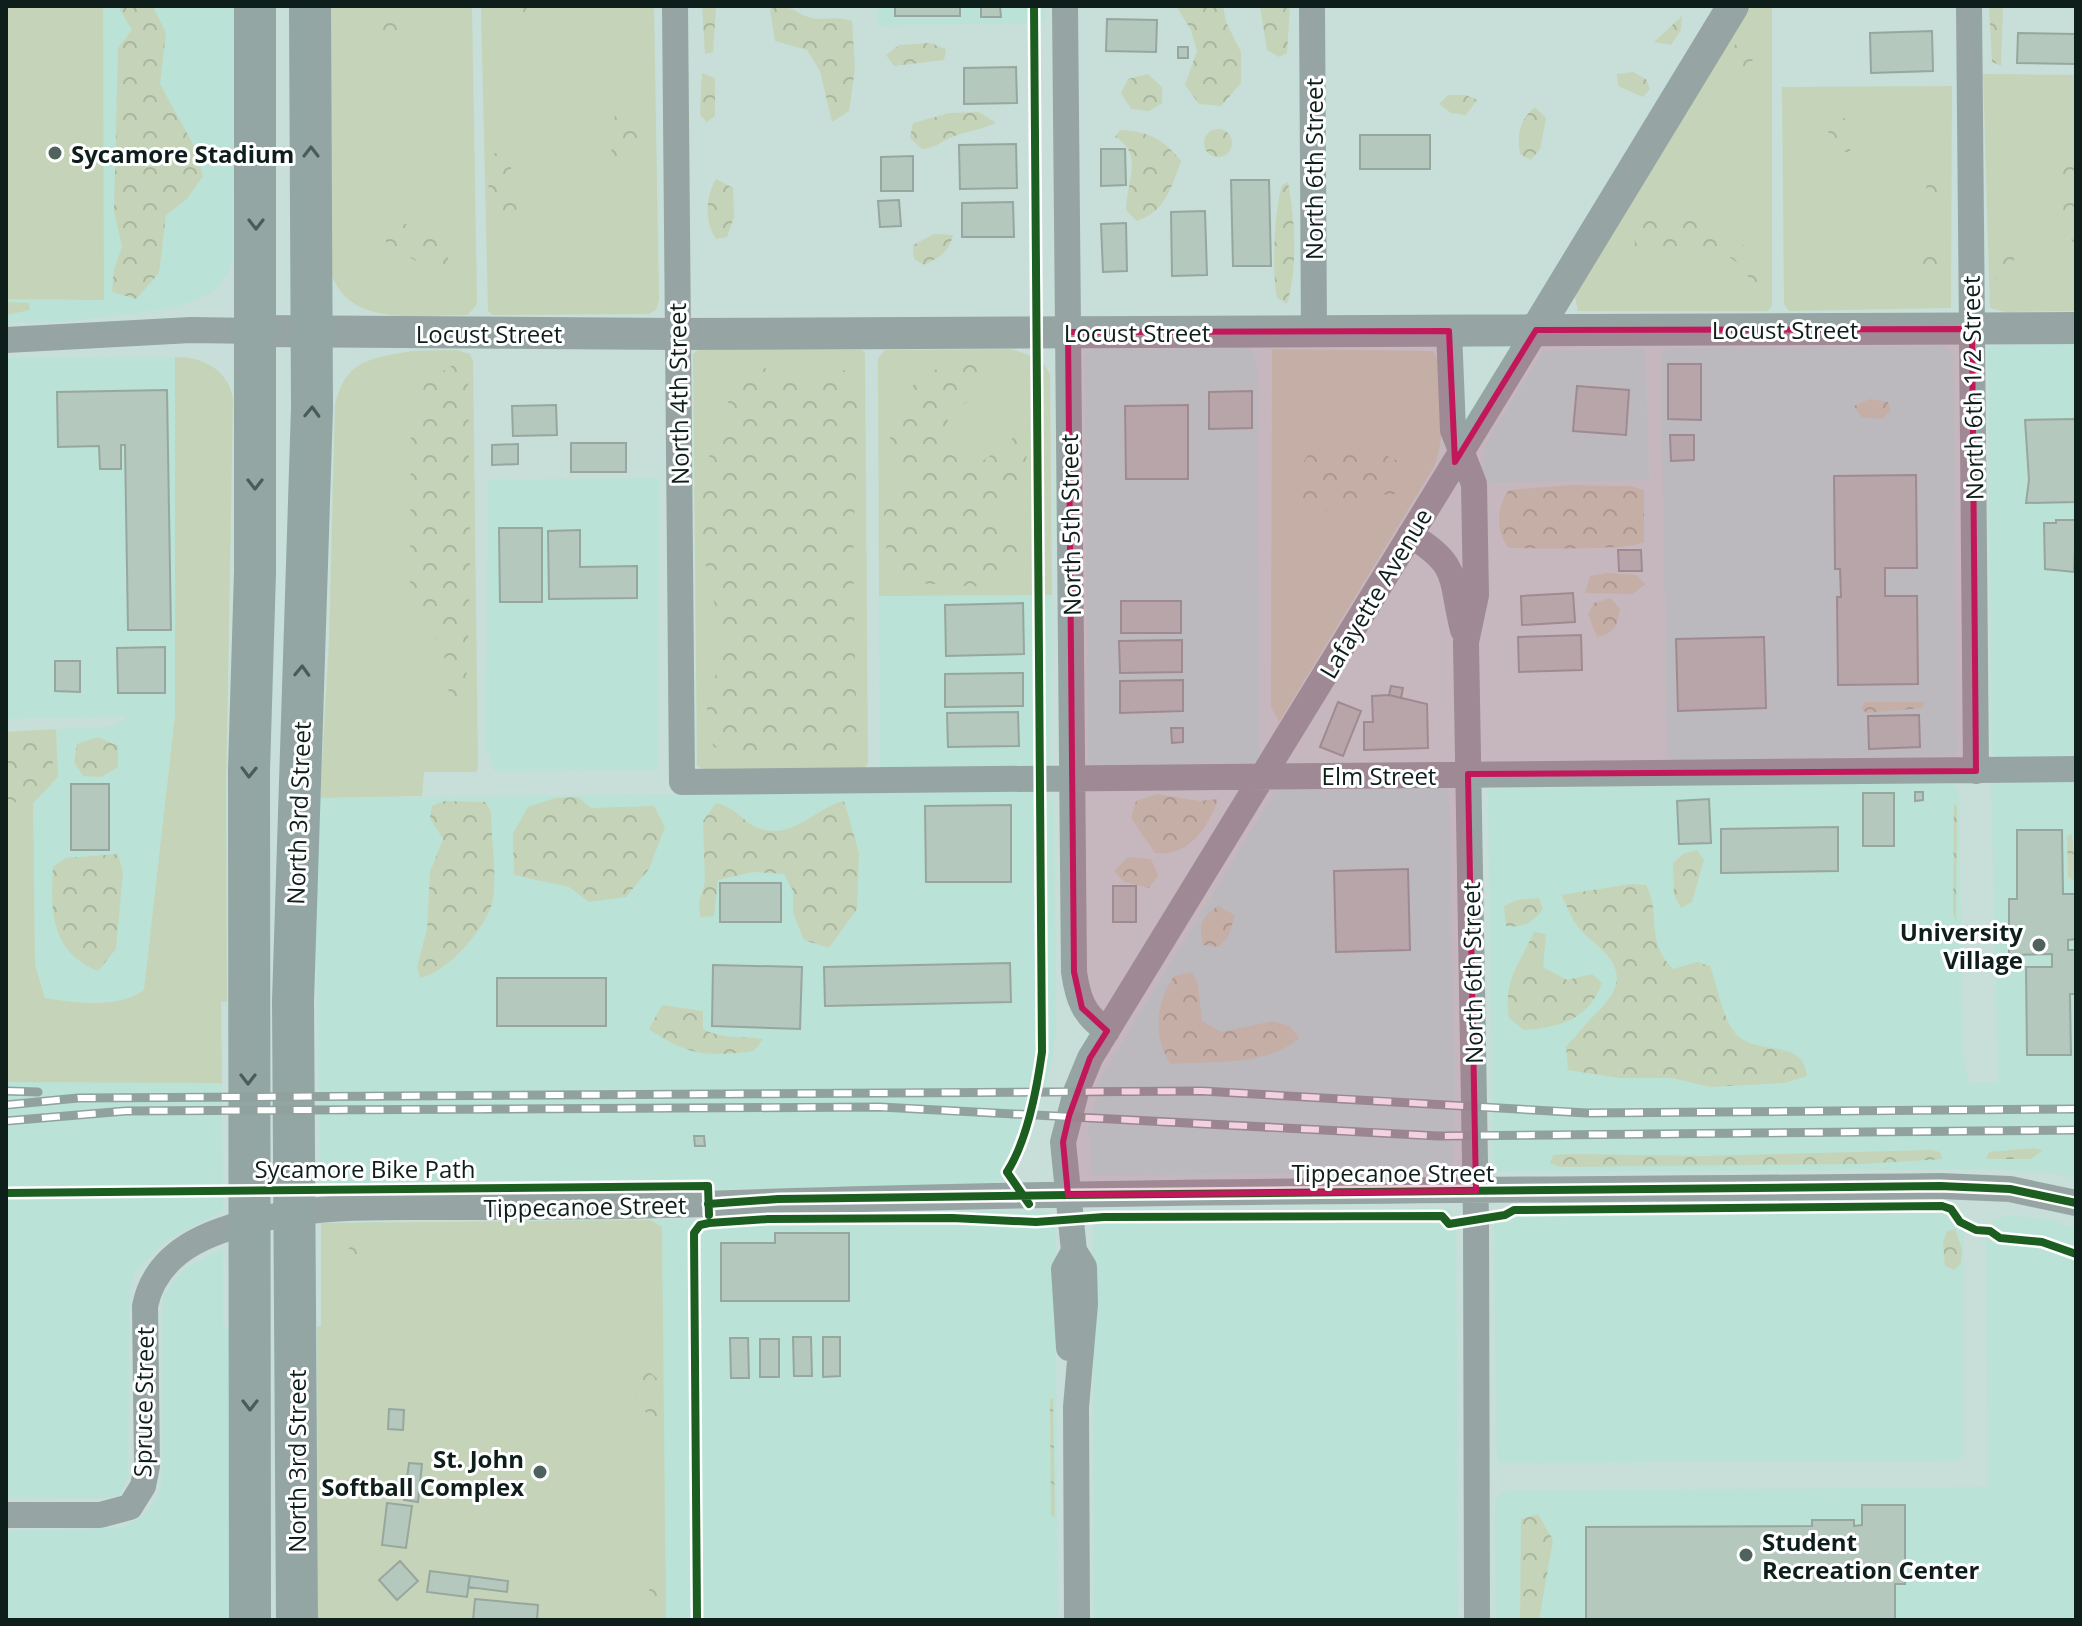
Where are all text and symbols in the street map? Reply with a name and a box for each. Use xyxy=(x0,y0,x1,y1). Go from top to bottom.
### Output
street label: North 6th Street xyxy=(1297,78,1330,260)
place label: Sycamore Stadium xyxy=(71,137,294,170)
marker: Sycamore Stadium xyxy=(46,144,64,162)
one-way arrow xyxy=(302,145,320,158)
one-way arrow xyxy=(247,218,265,231)
street label: North 6th 1/2 Street xyxy=(1954,275,1990,501)
street label: North 4th Street xyxy=(660,303,696,485)
street label: Locust Street xyxy=(1712,313,1858,346)
street label: Locust Street xyxy=(1064,316,1210,349)
street label: Locust Street xyxy=(416,317,562,350)
one-way arrow xyxy=(303,405,320,418)
street label: North 5th Street xyxy=(1052,434,1088,616)
one-way arrow xyxy=(246,478,264,491)
street label: Lafayette Avenue xyxy=(1311,502,1439,684)
one-way arrow xyxy=(294,664,311,677)
street label: North 3rd Street xyxy=(278,721,318,905)
street label: Elm Street xyxy=(1322,759,1436,792)
one-way arrow xyxy=(240,766,258,779)
street label: North 6th Street xyxy=(1454,882,1490,1064)
place label: University Village xyxy=(1900,915,2023,976)
marker: University Village xyxy=(2030,936,2048,954)
one-way arrow xyxy=(240,1073,257,1086)
street label: Sycamore Bike Path xyxy=(254,1152,476,1185)
street label: Tippecanoe Street xyxy=(1292,1156,1494,1189)
street label: Tippecanoe Street xyxy=(483,1188,687,1224)
street label: Spruce Street xyxy=(125,1326,161,1478)
street label: North 3rd Street xyxy=(280,1369,313,1553)
one-way arrow xyxy=(241,1399,259,1412)
place label: St. John Softball Complex xyxy=(321,1442,524,1503)
marker: St. John Softball Complex xyxy=(531,1463,549,1481)
place label: Student Recreation Center xyxy=(1762,1525,1979,1586)
marker: Student Recreation Center xyxy=(1737,1546,1755,1564)

